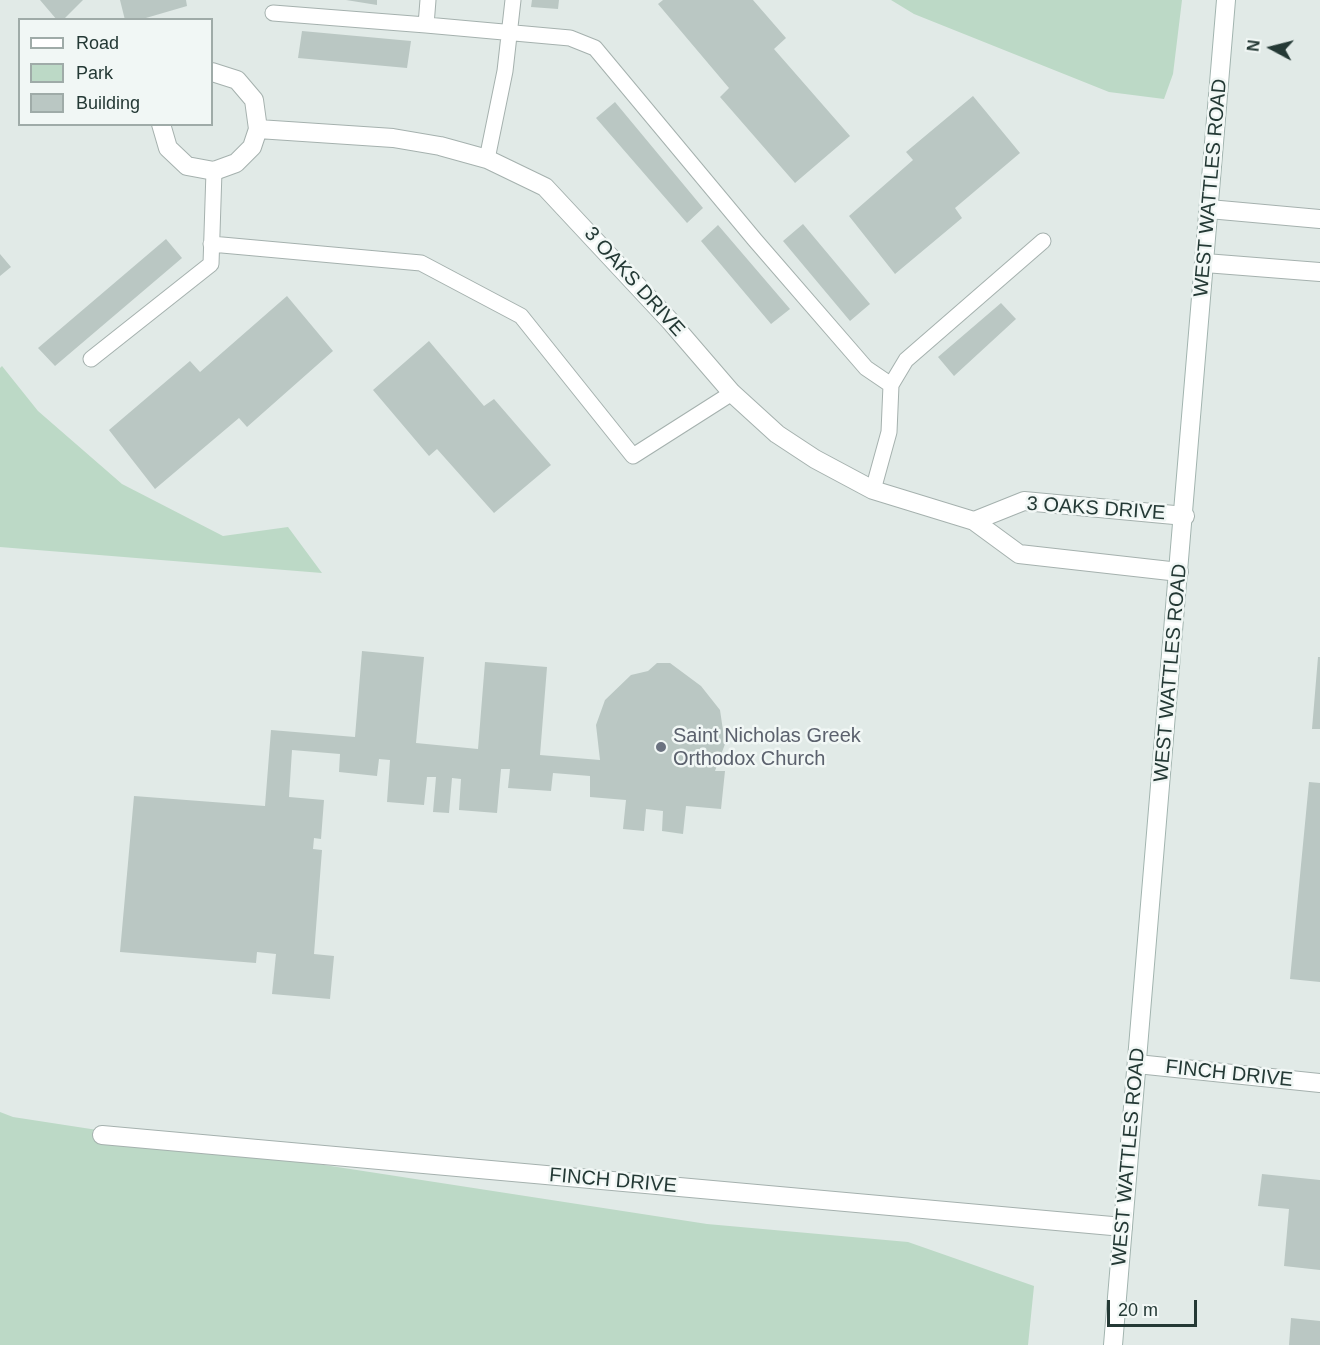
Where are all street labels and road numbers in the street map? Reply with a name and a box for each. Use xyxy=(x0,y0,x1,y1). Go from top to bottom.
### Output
street label: WEST WATTLES ROAD xyxy=(1190,78,1232,298)
street label: 3 OAKS DRIVE xyxy=(579,222,689,342)
street label: 3 OAKS DRIVE xyxy=(1026,492,1166,526)
street label: WEST WATTLES ROAD xyxy=(1150,563,1192,783)
street label: WEST WATTLES ROAD xyxy=(1108,1047,1150,1267)
street label: FINCH DRIVE xyxy=(1164,1055,1294,1093)
street label: FINCH DRIVE xyxy=(548,1163,678,1199)

